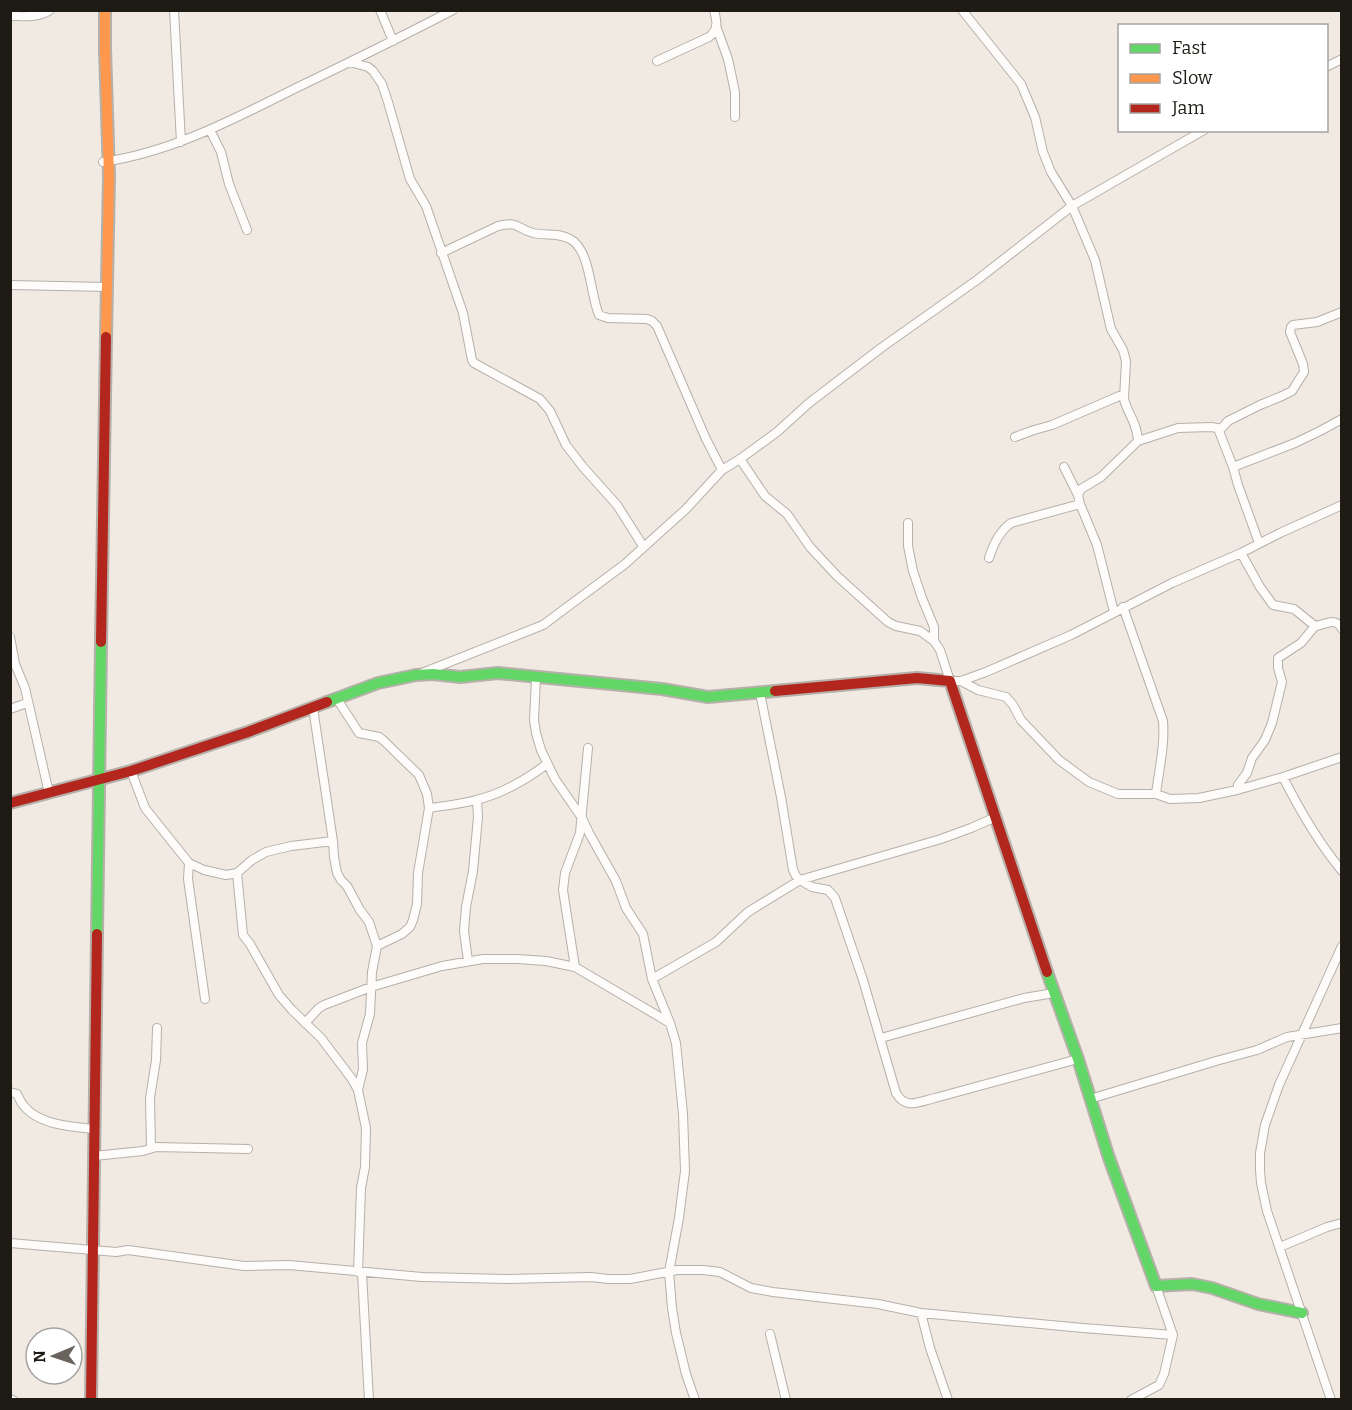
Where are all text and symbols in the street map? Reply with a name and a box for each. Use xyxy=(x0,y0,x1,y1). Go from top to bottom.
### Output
legend xyxy=(1118,24,1328,132)
text: Fast xyxy=(1172,37,1207,59)
text: Slow xyxy=(1172,67,1213,89)
text: Jam xyxy=(1171,97,1205,119)
north arrow xyxy=(24,1326,84,1386)
text: N xyxy=(30,1350,49,1363)

